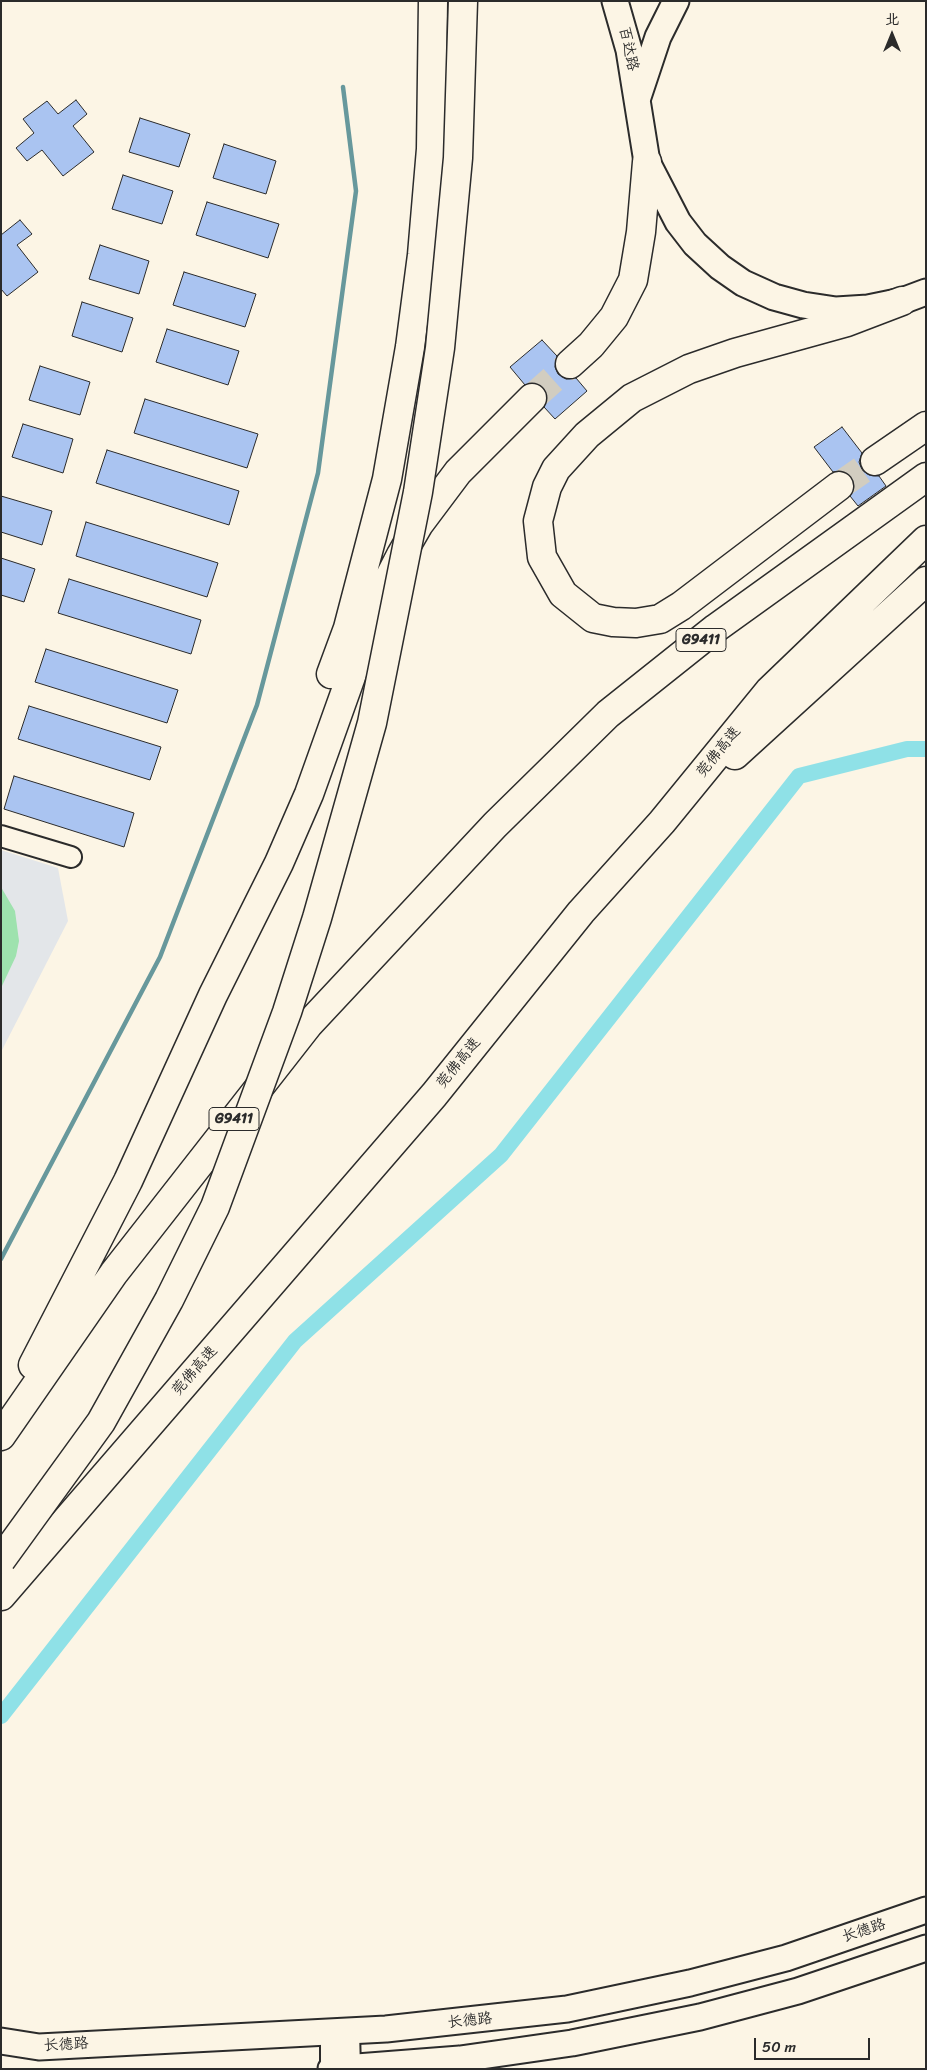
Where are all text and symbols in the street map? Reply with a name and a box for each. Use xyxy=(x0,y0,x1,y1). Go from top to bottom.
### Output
text: 北 xyxy=(885,7,899,32)
north arrow xyxy=(867,10,917,60)
street label: 百达路 xyxy=(615,25,641,73)
road number: G9411 xyxy=(676,628,726,652)
street label: 莞佛高速 xyxy=(693,723,745,781)
street label: 莞佛高速 xyxy=(433,1034,485,1092)
road number: G9411 xyxy=(209,1108,259,1130)
street label: 莞佛高速 xyxy=(169,1342,221,1400)
street label: 长德路 xyxy=(840,1915,888,1947)
street label: 长德路 xyxy=(447,2010,493,2032)
scale bar xyxy=(757,2028,873,2060)
text: 50 m xyxy=(762,2034,796,2060)
street label: 长德路 xyxy=(43,2035,89,2055)

